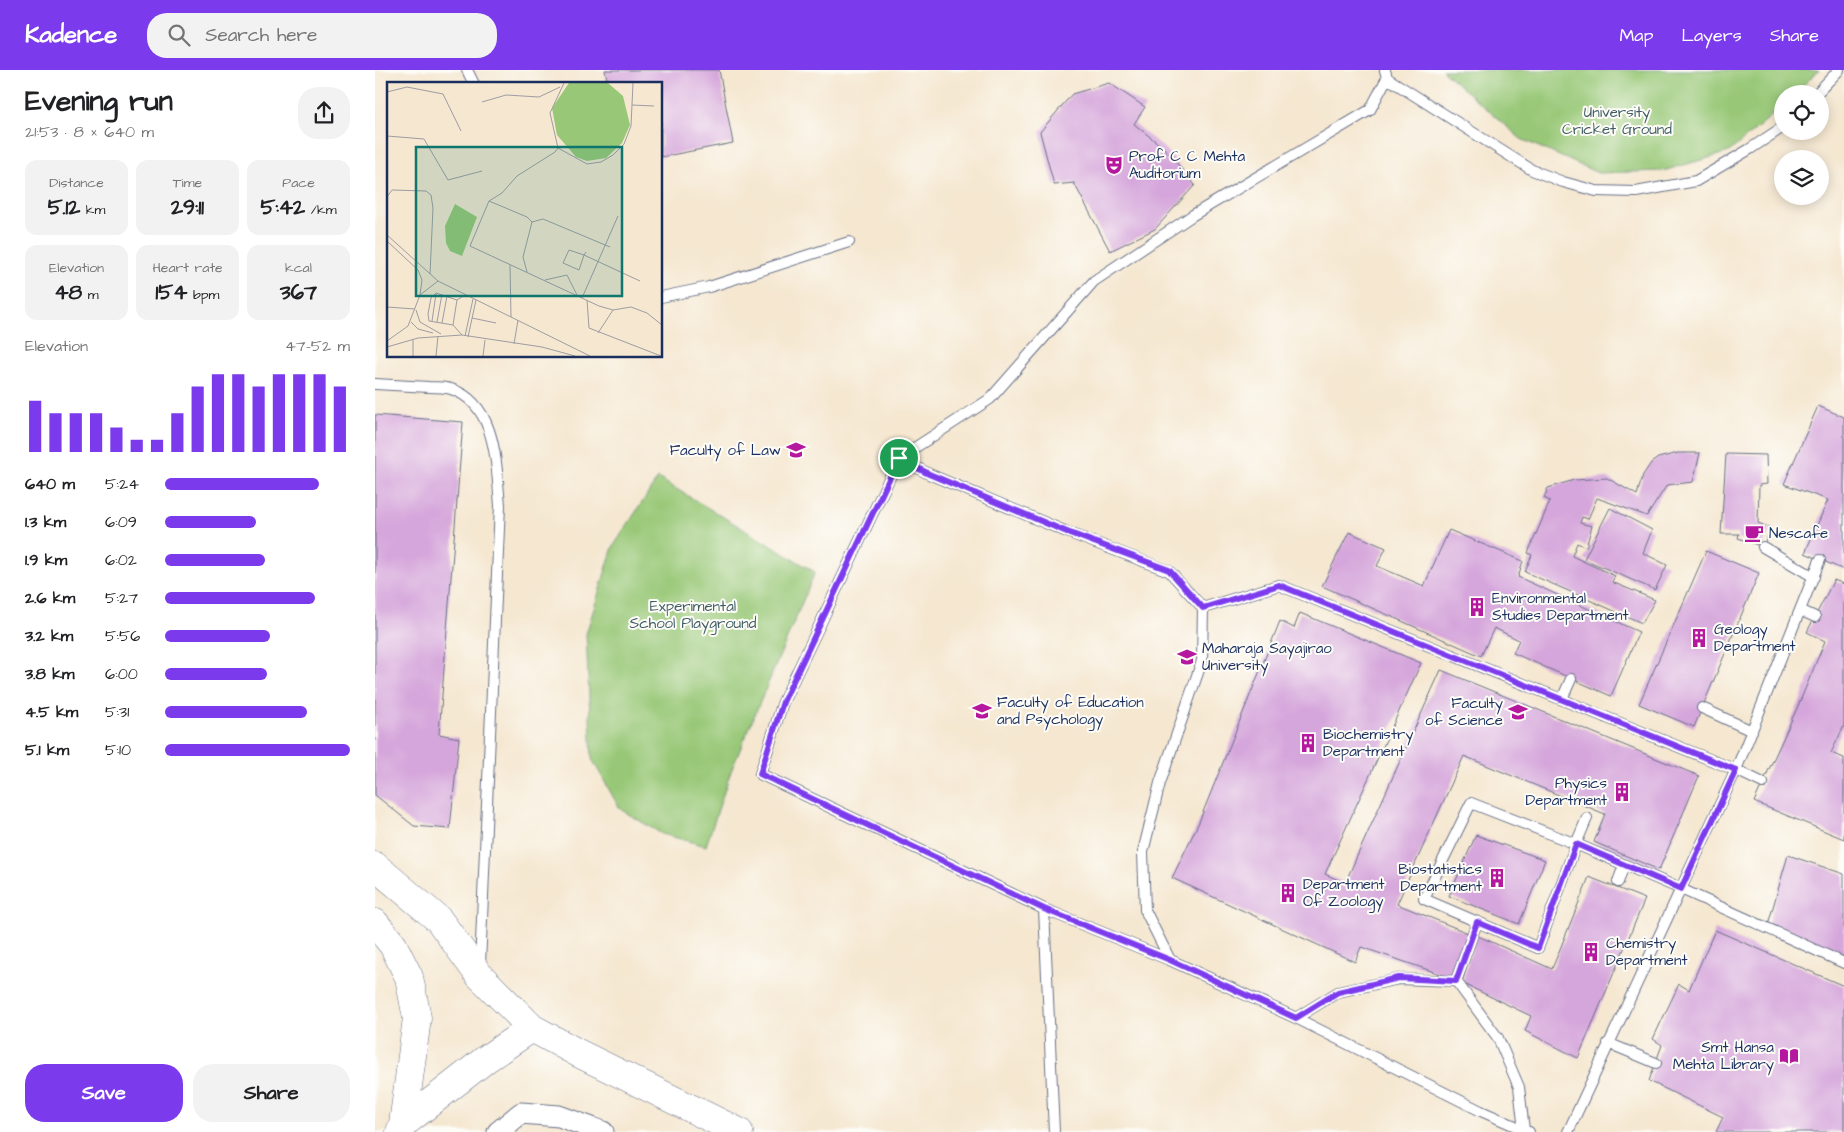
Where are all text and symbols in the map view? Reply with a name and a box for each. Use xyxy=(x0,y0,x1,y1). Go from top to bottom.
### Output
search box xyxy=(147,13,497,58)
text: Kadence xyxy=(25,18,117,52)
icon: search xyxy=(165,21,193,49)
text: Search here xyxy=(205,22,317,49)
text: Map xyxy=(1619,23,1653,48)
text: Layers xyxy=(1681,23,1742,48)
text: Share xyxy=(1770,23,1819,48)
text: Evening run xyxy=(25,82,173,121)
inset map xyxy=(387,82,663,358)
map controls xyxy=(1774,85,1829,205)
button: locate xyxy=(1774,85,1829,140)
button: share xyxy=(298,87,350,139)
park label: University Cricket Ground xyxy=(1562,102,1672,140)
text: 21:53 · 8 × 640 m xyxy=(25,121,154,143)
place label: Prof C C Mehta Auditorium xyxy=(1129,146,1245,184)
button: layers xyxy=(1774,150,1829,205)
theatre icon: Prof C C Mehta Auditorium xyxy=(1103,154,1125,176)
text: Distance xyxy=(49,173,104,193)
text: Time xyxy=(173,173,202,193)
text: Pace xyxy=(282,173,315,193)
text: 5.12 xyxy=(48,193,80,222)
text: 29:11 xyxy=(171,193,204,222)
text: 5:42 xyxy=(260,193,305,222)
text: km xyxy=(80,200,105,220)
text: /km xyxy=(305,200,337,220)
text: Elevation xyxy=(49,258,104,278)
text: Heart rate xyxy=(152,258,223,278)
text: kcal xyxy=(285,258,312,278)
text: 48 xyxy=(54,278,82,307)
text: 154 xyxy=(155,278,187,307)
text: 367 xyxy=(280,278,317,307)
text: m xyxy=(82,285,99,305)
text: bpm xyxy=(187,285,220,305)
text: Elevation xyxy=(25,335,88,357)
text: 47–52 m xyxy=(285,335,350,357)
pin xyxy=(878,437,920,479)
school or university icon: Faculty of Law xyxy=(785,439,807,461)
place label: Faculty of Law xyxy=(670,440,781,462)
icon: arrive xyxy=(885,444,913,472)
text: 640 m xyxy=(25,473,75,495)
text: 5:24 xyxy=(105,473,139,495)
text: 1.3 km xyxy=(25,511,66,533)
text: 6:09 xyxy=(105,511,137,533)
cafe icon: Nescafe xyxy=(1743,522,1765,544)
place label: Nescafe xyxy=(1769,523,1828,544)
text: 1.9 km xyxy=(25,549,67,571)
text: 6:02 xyxy=(105,549,137,571)
text: 2.6 km xyxy=(25,587,75,609)
text: 5:27 xyxy=(105,587,138,609)
place label: Environmental Studies Department xyxy=(1492,588,1628,626)
park label: Experimental School Playground xyxy=(630,596,757,635)
building icon: Environmental Studies Department xyxy=(1466,596,1488,618)
place label: Geology Department xyxy=(1714,619,1796,657)
text: 3.2 km xyxy=(25,625,73,647)
text: 5:56 xyxy=(105,625,140,647)
building icon: Geology Department xyxy=(1688,627,1710,649)
place label: Maharaja Sayajirao University xyxy=(1202,638,1332,677)
school or university icon: Maharaja Sayajirao University xyxy=(1176,646,1198,668)
text: 3.8 km xyxy=(25,663,74,685)
text: 6:00 xyxy=(105,663,138,685)
place label: Faculty of Education and Psychology xyxy=(997,692,1144,731)
place label: Faculty of Science xyxy=(1425,693,1503,731)
school or university icon: Faculty of Education and Psychology xyxy=(971,700,993,722)
text: 4.5 km xyxy=(25,701,78,723)
text: 5:31 xyxy=(105,701,129,723)
school or university icon: Faculty of Science xyxy=(1507,701,1529,723)
place label: Biochemistry Department xyxy=(1323,724,1413,762)
building icon: Biochemistry Department xyxy=(1297,732,1319,754)
text: 5.1 km xyxy=(25,739,69,761)
text: 5:10 xyxy=(105,739,131,761)
place label: Physics Department xyxy=(1525,773,1607,811)
building icon: Physics Department xyxy=(1611,781,1633,803)
place label: Biostatistics Department xyxy=(1398,859,1482,897)
building icon: Biostatistics Department xyxy=(1486,867,1508,889)
place label: Department Of Zoology xyxy=(1303,874,1385,913)
building icon: Department Of Zoology xyxy=(1277,882,1299,904)
place label: Chemistry Department xyxy=(1606,933,1688,971)
building icon: Chemistry Department xyxy=(1580,941,1602,963)
place label: Smt Hansa Mehta Library xyxy=(1673,1037,1774,1076)
library icon: Smt Hansa Mehta Library xyxy=(1778,1045,1800,1067)
button: Save xyxy=(25,1064,183,1122)
button: Share xyxy=(193,1064,350,1122)

